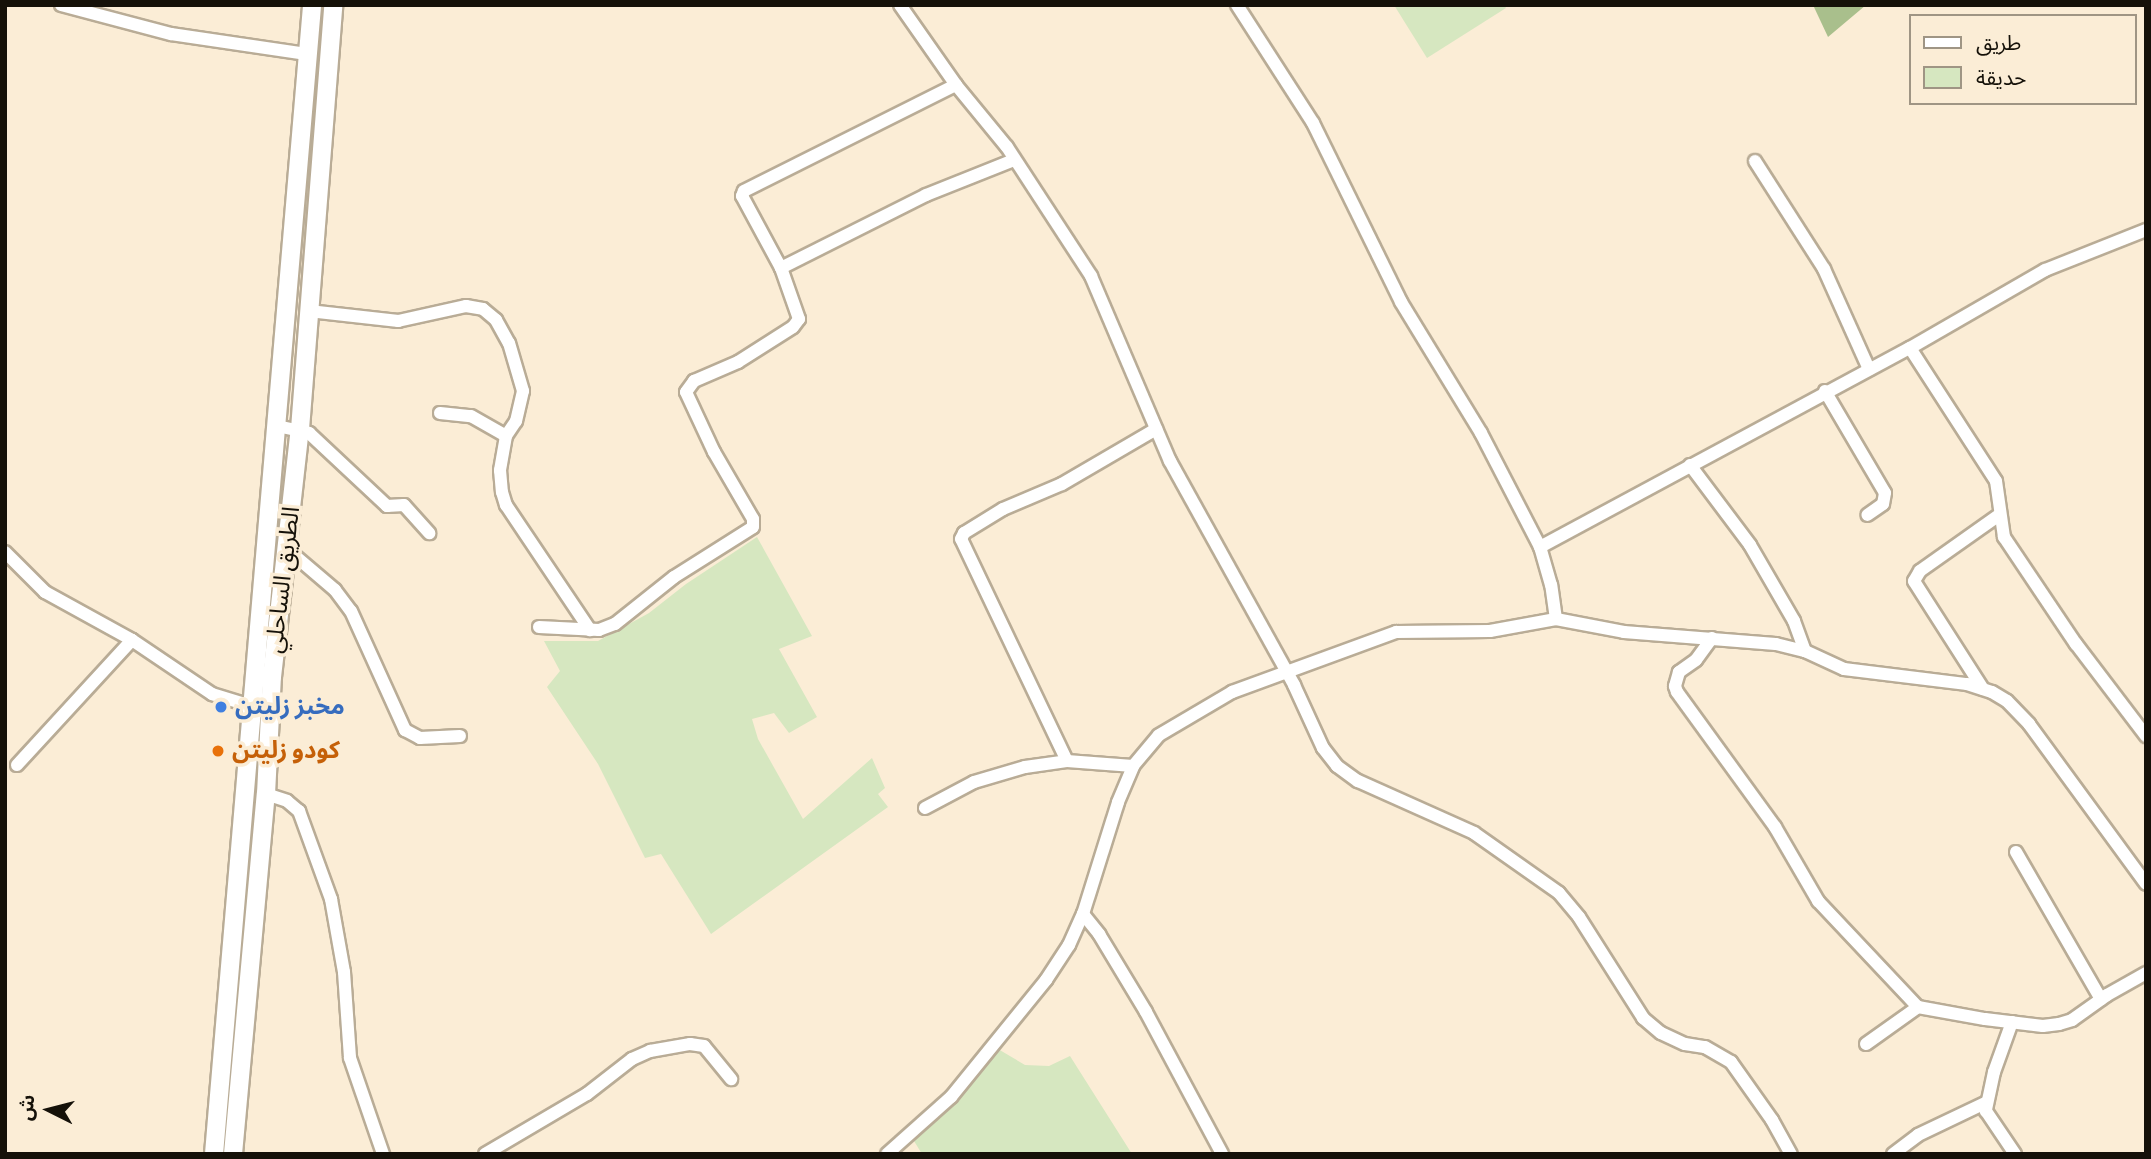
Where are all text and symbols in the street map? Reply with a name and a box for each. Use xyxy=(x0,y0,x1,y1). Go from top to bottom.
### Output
legend xyxy=(1910,14,2137,105)
text: طريق xyxy=(1976,28,2021,58)
text: حديقة xyxy=(1976,63,2026,93)
street label: الطريق الساحلي xyxy=(260,505,306,655)
place label: مخبز زليتن xyxy=(235,693,345,721)
marker: مخبز زليتن xyxy=(213,699,229,715)
place label: كودو زليتن xyxy=(232,737,340,765)
marker: كودو زليتن xyxy=(210,743,226,759)
north arrow xyxy=(14,1075,84,1145)
text: ش xyxy=(13,1093,42,1122)

